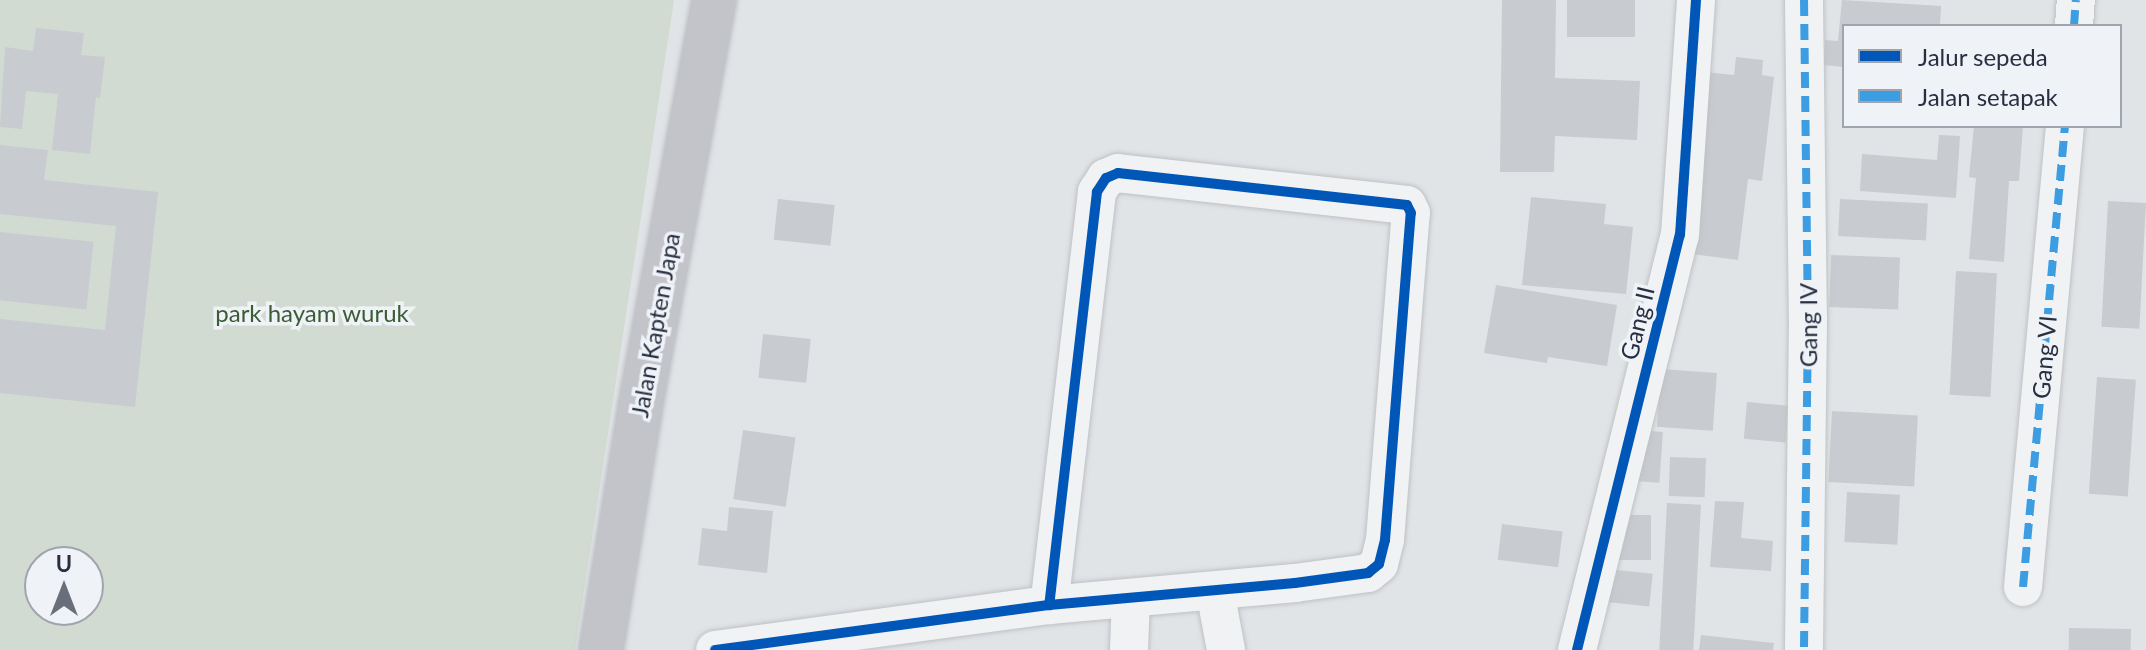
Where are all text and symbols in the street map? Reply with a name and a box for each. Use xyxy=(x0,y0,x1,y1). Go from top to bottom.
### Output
legend xyxy=(1842,24,2122,128)
text: Jalur sepeda xyxy=(1918,42,2048,71)
text: Jalan setapak xyxy=(1918,82,2058,111)
street label: Jalan Kapten Japa xyxy=(625,230,685,420)
street label: Gang II xyxy=(1614,283,1660,363)
street label: Gang IV xyxy=(1794,283,1822,367)
park label: park hayam wuruk xyxy=(215,299,409,327)
street label: Gang VI xyxy=(2026,314,2062,400)
north arrow xyxy=(24,546,104,626)
text: U xyxy=(56,550,72,577)

